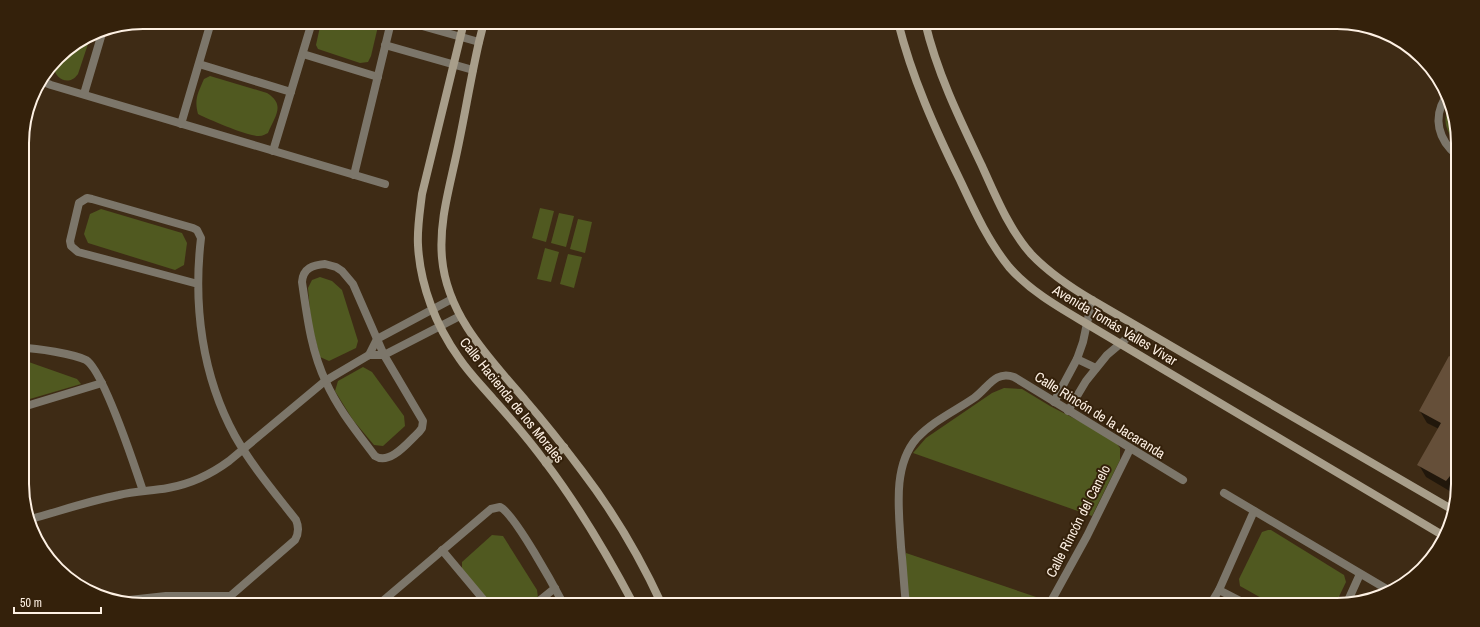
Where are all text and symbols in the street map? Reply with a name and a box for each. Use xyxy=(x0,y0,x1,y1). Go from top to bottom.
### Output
street label: Avenida Tomás Valles Vivar xyxy=(1049,280,1181,369)
street label: Calle Hacienda de los Morales xyxy=(456,334,568,467)
street label: Calle Rincón de la Jacaranda xyxy=(1031,367,1169,463)
street label: Calle Rincón del Canelo xyxy=(1042,462,1114,580)
scale bar xyxy=(14,589,101,615)
text: 50 m xyxy=(20,595,42,611)

